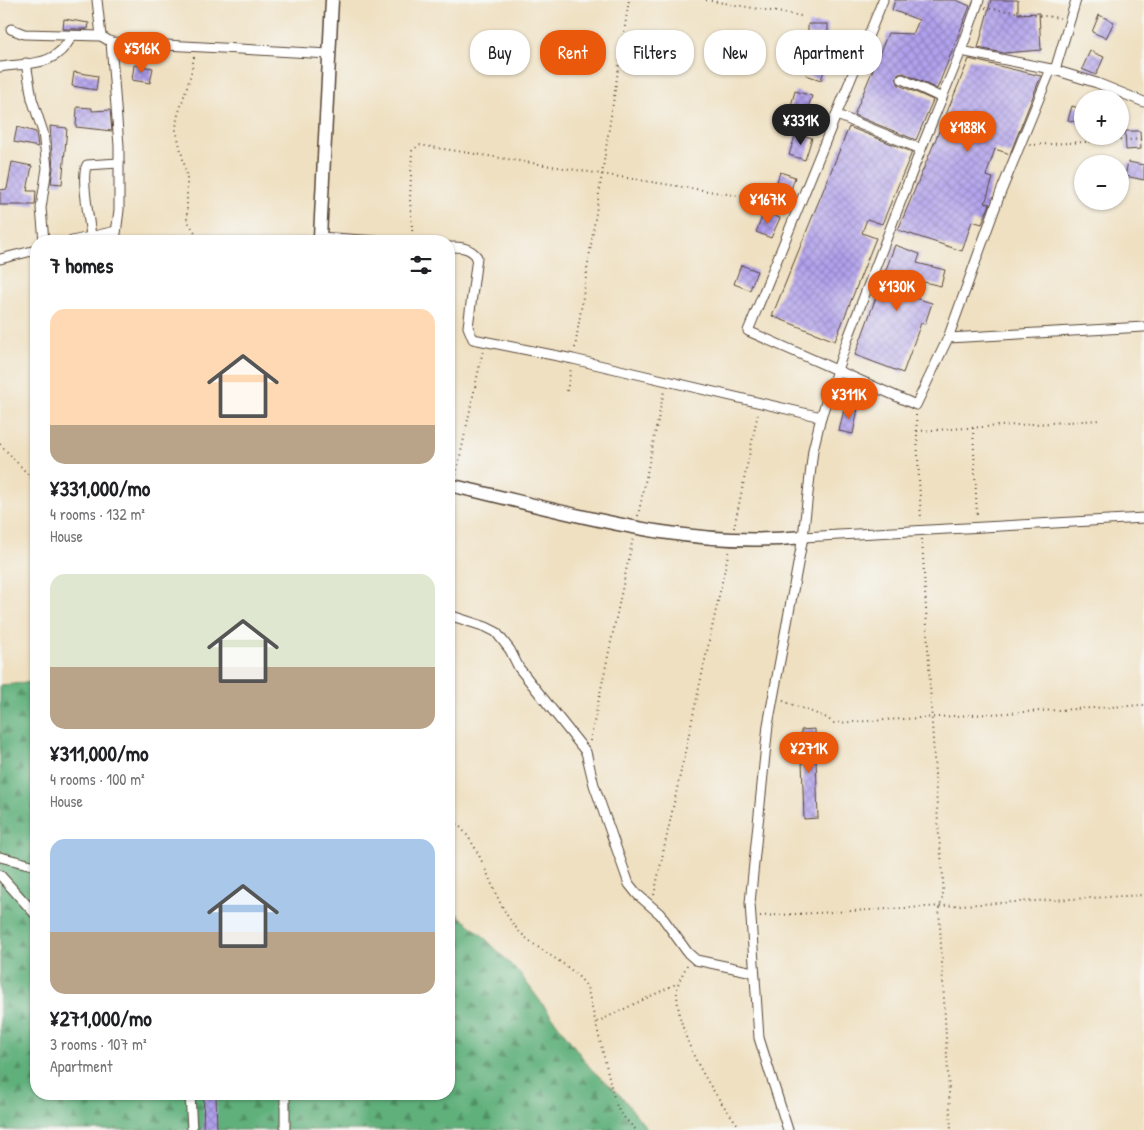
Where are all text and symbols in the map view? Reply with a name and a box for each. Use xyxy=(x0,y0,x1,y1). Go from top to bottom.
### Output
chip: Buy xyxy=(470,30,530,75)
chip: Rent xyxy=(540,30,606,75)
chip: Filters xyxy=(616,30,694,75)
chip: New xyxy=(704,30,766,75)
chip: Apartment xyxy=(776,30,882,75)
pin: ¥516K xyxy=(107,32,177,74)
text: ¥516K xyxy=(125,37,159,59)
map controls xyxy=(1074,90,1129,210)
button: + xyxy=(1074,90,1129,145)
pin: ¥331K xyxy=(766,104,836,146)
text: ¥331K xyxy=(783,109,819,131)
pin: ¥188K xyxy=(933,110,1003,153)
text: ¥188K xyxy=(950,116,986,138)
button: − xyxy=(1074,155,1129,210)
pin: ¥167K xyxy=(733,182,803,225)
text: ¥167K xyxy=(750,188,786,210)
text: 7 homes xyxy=(50,251,113,280)
icon: filters xyxy=(407,251,435,279)
pin: ¥130K xyxy=(862,270,932,312)
text: ¥130K xyxy=(879,275,915,297)
icon: home xyxy=(198,341,288,431)
pin: ¥311K xyxy=(814,378,884,420)
text: ¥311K xyxy=(832,383,866,405)
text: ¥331,000/mo xyxy=(50,474,150,503)
text: 4 rooms · 132 m² xyxy=(50,503,145,525)
text: House xyxy=(50,525,83,547)
icon: home xyxy=(198,606,288,696)
pin: ¥271K xyxy=(774,732,844,774)
text: ¥271K xyxy=(790,737,828,759)
text: ¥311,000/mo xyxy=(50,739,149,768)
text: 4 rooms · 100 m² xyxy=(50,768,145,790)
text: House xyxy=(50,790,83,812)
icon: home xyxy=(198,871,288,961)
text: ¥271,000/mo xyxy=(50,1004,152,1033)
text: 3 rooms · 107 m² xyxy=(50,1033,147,1055)
text: Apartment xyxy=(50,1055,113,1077)

